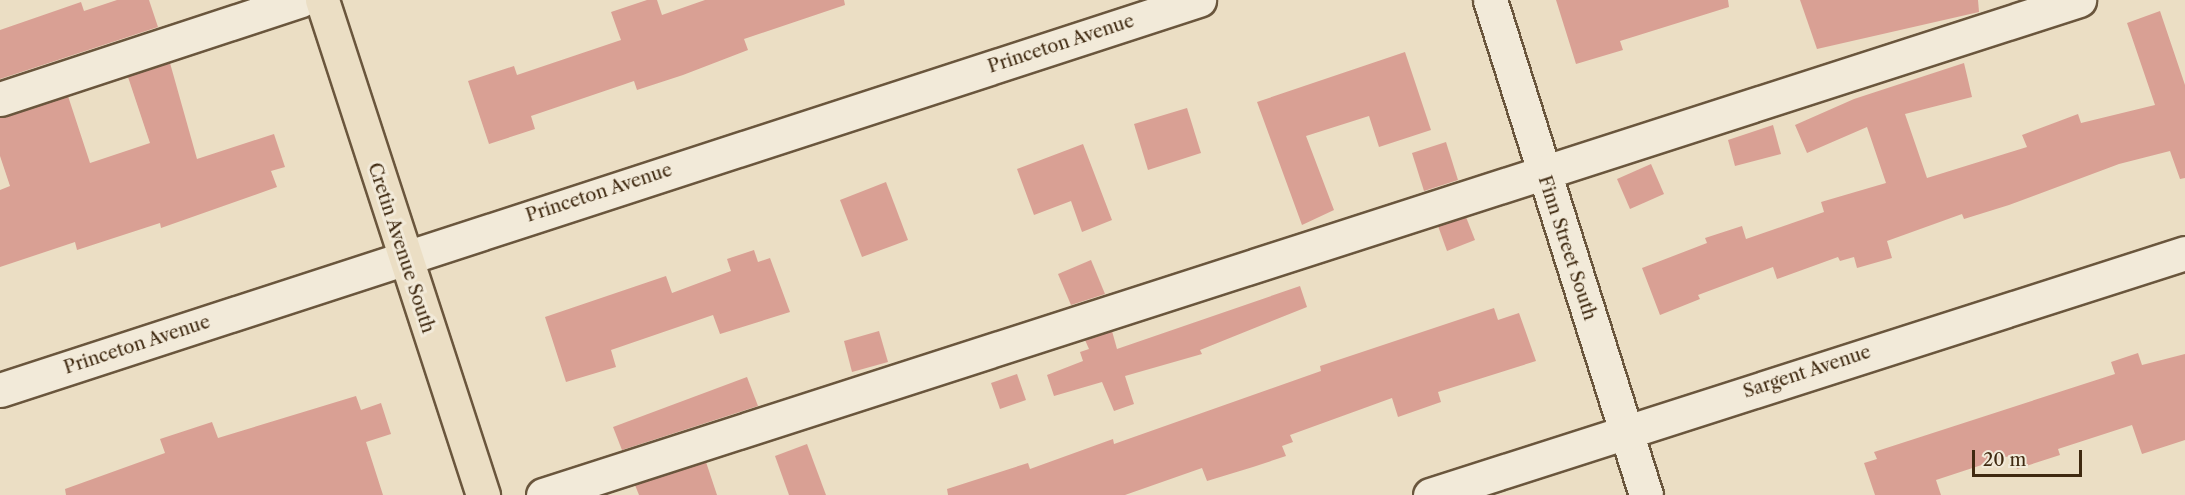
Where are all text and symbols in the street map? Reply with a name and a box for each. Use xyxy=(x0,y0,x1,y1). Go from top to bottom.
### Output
street label: Princeton Avenue xyxy=(985,10,1137,78)
street label: Princeton Avenue xyxy=(523,159,675,227)
street label: Cretin Avenue South xyxy=(363,160,439,336)
street label: Finn Street South xyxy=(1533,173,1601,323)
street label: Princeton Avenue xyxy=(61,311,213,379)
street label: Sargent Avenue xyxy=(1740,341,1874,403)
scale bar xyxy=(1975,438,2084,476)
text: 20 m xyxy=(1983,449,2026,471)

